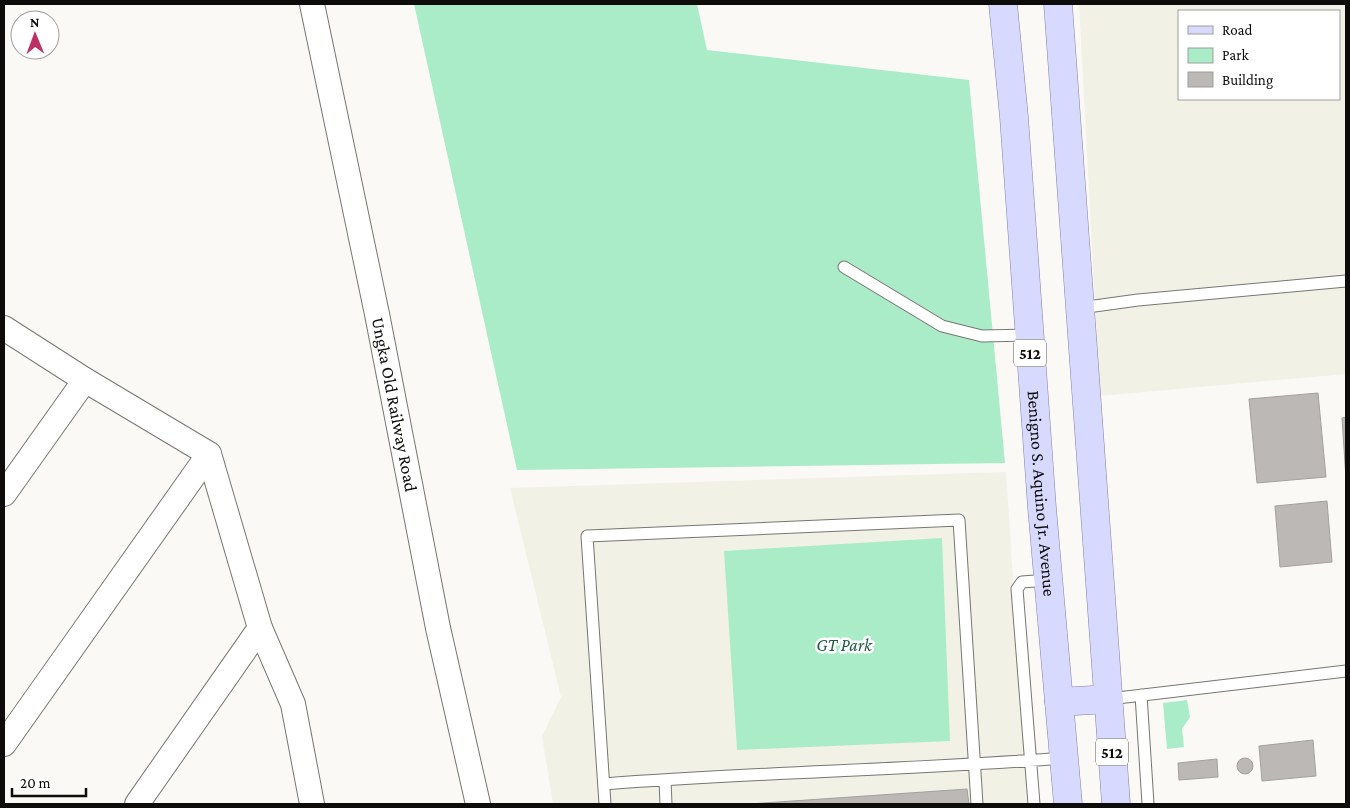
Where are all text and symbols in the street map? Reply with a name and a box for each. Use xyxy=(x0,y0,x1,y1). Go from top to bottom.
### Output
north arrow xyxy=(10,10,60,60)
legend xyxy=(1178,10,1340,100)
text: N xyxy=(30,14,40,30)
text: Road xyxy=(1222,22,1253,38)
text: Park xyxy=(1222,47,1249,63)
text: Building xyxy=(1222,72,1273,89)
street label: Ungka Old Railway Road xyxy=(368,316,421,494)
road number: 512 xyxy=(1014,339,1046,366)
street label: Benigno S. Aquino Jr. Avenue xyxy=(1024,390,1060,597)
park label: GT Park xyxy=(816,635,873,655)
road number: 512 xyxy=(1096,739,1128,766)
scale bar xyxy=(12,766,86,798)
text: 20 m xyxy=(20,775,51,791)

